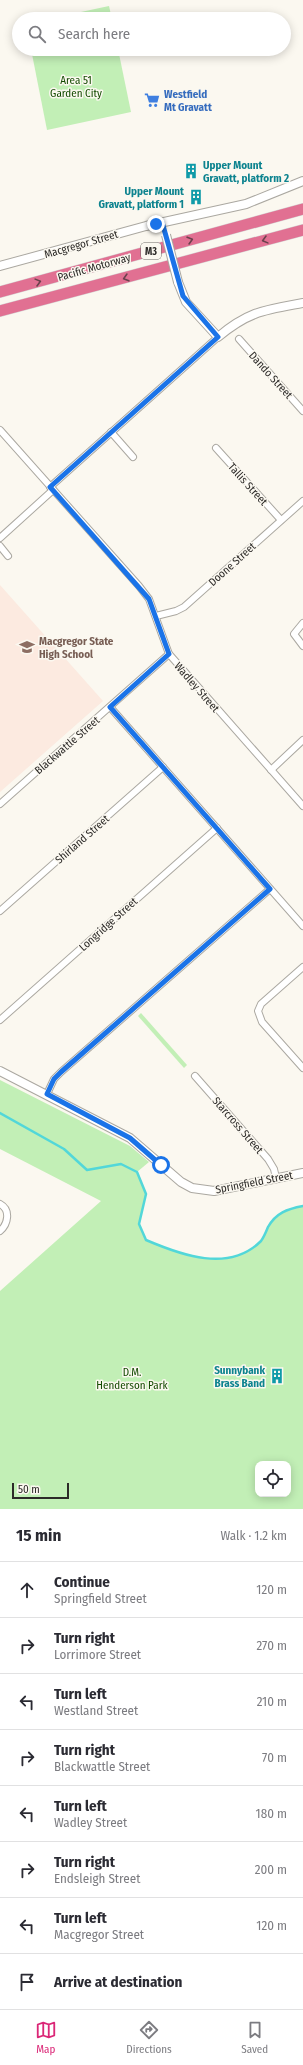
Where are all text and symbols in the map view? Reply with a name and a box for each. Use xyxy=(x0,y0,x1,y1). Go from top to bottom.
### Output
search box xyxy=(12,12,291,56)
icon: search xyxy=(26,23,48,45)
text: Search here xyxy=(58,25,130,43)
park label: Area 51 Garden City xyxy=(50,74,102,100)
place label: Westfield Mt Gravatt xyxy=(164,88,212,114)
supermarket icon: Westfield Mt Gravatt xyxy=(143,91,161,109)
place label: Upper Mount Gravatt, platform 2 xyxy=(203,159,289,185)
building icon: Upper Mount Gravatt, platform 2 xyxy=(182,162,200,180)
place label: Upper Mount Gravatt, platform 1 xyxy=(98,185,184,211)
building icon: Upper Mount Gravatt, platform 1 xyxy=(187,188,205,206)
route end xyxy=(147,215,165,233)
street label: Macgregor Street xyxy=(43,228,120,261)
one-way arrow xyxy=(262,235,269,244)
one-way arrow xyxy=(186,236,193,245)
road number: M3 xyxy=(141,243,161,259)
street label: Pacific Motorway xyxy=(56,251,132,284)
one-way arrow xyxy=(123,273,130,282)
one-way arrow xyxy=(35,279,41,287)
street label: Dando Street xyxy=(246,349,295,402)
street label: Tallis Street xyxy=(225,460,270,509)
street label: Doone Street xyxy=(206,540,259,589)
place label: Macgregor State High School xyxy=(39,635,114,661)
school or university icon: Macgregor State High School xyxy=(18,638,36,656)
street label: Wadley Street xyxy=(171,660,222,715)
street label: Blackwattle Street xyxy=(32,713,103,777)
street label: Shirland Street xyxy=(53,812,112,866)
street label: Longridge Street xyxy=(77,895,140,954)
street label: Starcross Street xyxy=(209,1094,266,1157)
route start xyxy=(152,1156,170,1174)
street label: Springfield Street xyxy=(214,1169,294,1196)
place label: Sunnybank Brass Band xyxy=(214,1364,265,1390)
park label: D.M. Henderson Park xyxy=(96,1366,169,1392)
building icon: Sunnybank Brass Band xyxy=(268,1367,286,1385)
map controls xyxy=(255,1461,291,1497)
button: locate xyxy=(255,1461,291,1497)
scale bar xyxy=(12,1481,69,1500)
text: 50 m xyxy=(18,1483,40,1496)
text: 15 min xyxy=(16,1525,61,1546)
text: Walk · 1.2 km xyxy=(220,1528,287,1543)
text: Continue xyxy=(54,1573,110,1591)
icon: ahead xyxy=(16,1579,38,1601)
text: 120 m xyxy=(256,1582,287,1597)
text: Springfield Street xyxy=(54,1591,147,1606)
text: Turn right xyxy=(54,1629,115,1647)
icon: right xyxy=(16,1635,38,1657)
text: 270 m xyxy=(256,1638,287,1653)
text: Lorrimore Street xyxy=(54,1647,141,1662)
text: Turn left xyxy=(54,1685,107,1703)
icon: left xyxy=(16,1691,38,1713)
text: 210 m xyxy=(257,1694,287,1709)
text: Westland Street xyxy=(54,1703,138,1718)
text: Turn right xyxy=(54,1741,115,1759)
icon: right xyxy=(16,1747,38,1769)
text: 70 m xyxy=(262,1750,287,1765)
text: Blackwattle Street xyxy=(54,1759,150,1774)
text: Turn left xyxy=(54,1797,107,1815)
icon: left xyxy=(16,1803,38,1825)
text: 180 m xyxy=(256,1806,287,1821)
text: Wadley Street xyxy=(54,1815,127,1830)
text: Turn right xyxy=(54,1853,115,1871)
icon: right xyxy=(16,1859,38,1881)
text: 200 m xyxy=(255,1862,287,1877)
text: Endsleigh Street xyxy=(54,1871,140,1886)
text: Turn left xyxy=(54,1909,107,1927)
icon: left xyxy=(16,1915,38,1937)
text: 120 m xyxy=(256,1918,287,1933)
text: Macgregor Street xyxy=(54,1927,144,1942)
icon: arrive xyxy=(16,1971,38,1993)
text: Arrive at destination xyxy=(54,1973,182,1991)
tab: Map xyxy=(35,2019,57,2056)
tab: Directions xyxy=(126,2019,172,2056)
tab: Saved xyxy=(241,2019,268,2056)

